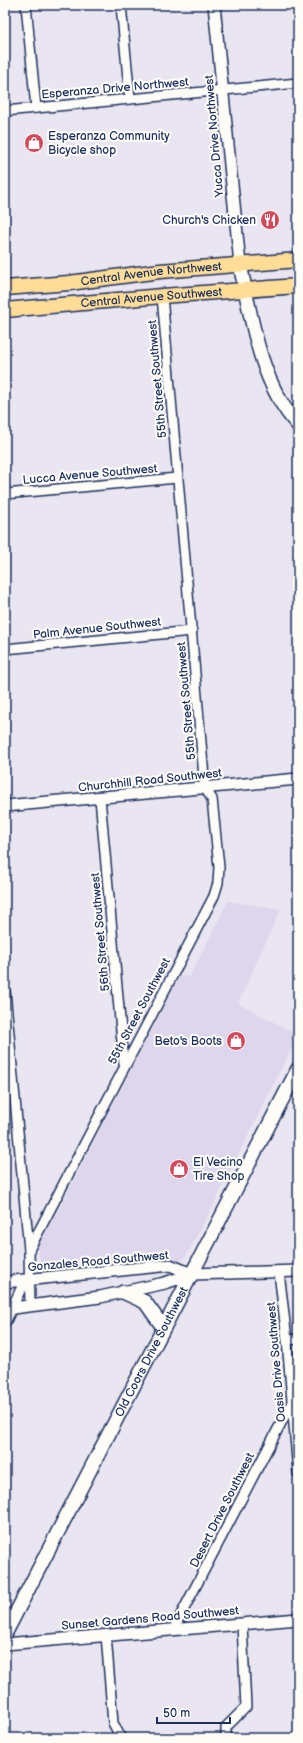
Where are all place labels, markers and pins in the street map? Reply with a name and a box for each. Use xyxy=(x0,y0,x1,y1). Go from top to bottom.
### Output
place label: Esperanza Community Bicycle shop xyxy=(48,129,170,158)
shop icon: Esperanza Community Bicycle shop xyxy=(23,132,45,154)
restaurant icon: Church's Chicken xyxy=(259,209,281,231)
place label: Church's Chicken xyxy=(162,213,256,228)
shop icon: Beto's Boots xyxy=(225,1030,247,1052)
place label: Beto's Boots xyxy=(154,1034,222,1049)
place label: El Vecino Tire Shop xyxy=(193,1155,244,1184)
shop icon: El Vecino Tire Shop xyxy=(168,1158,190,1180)

